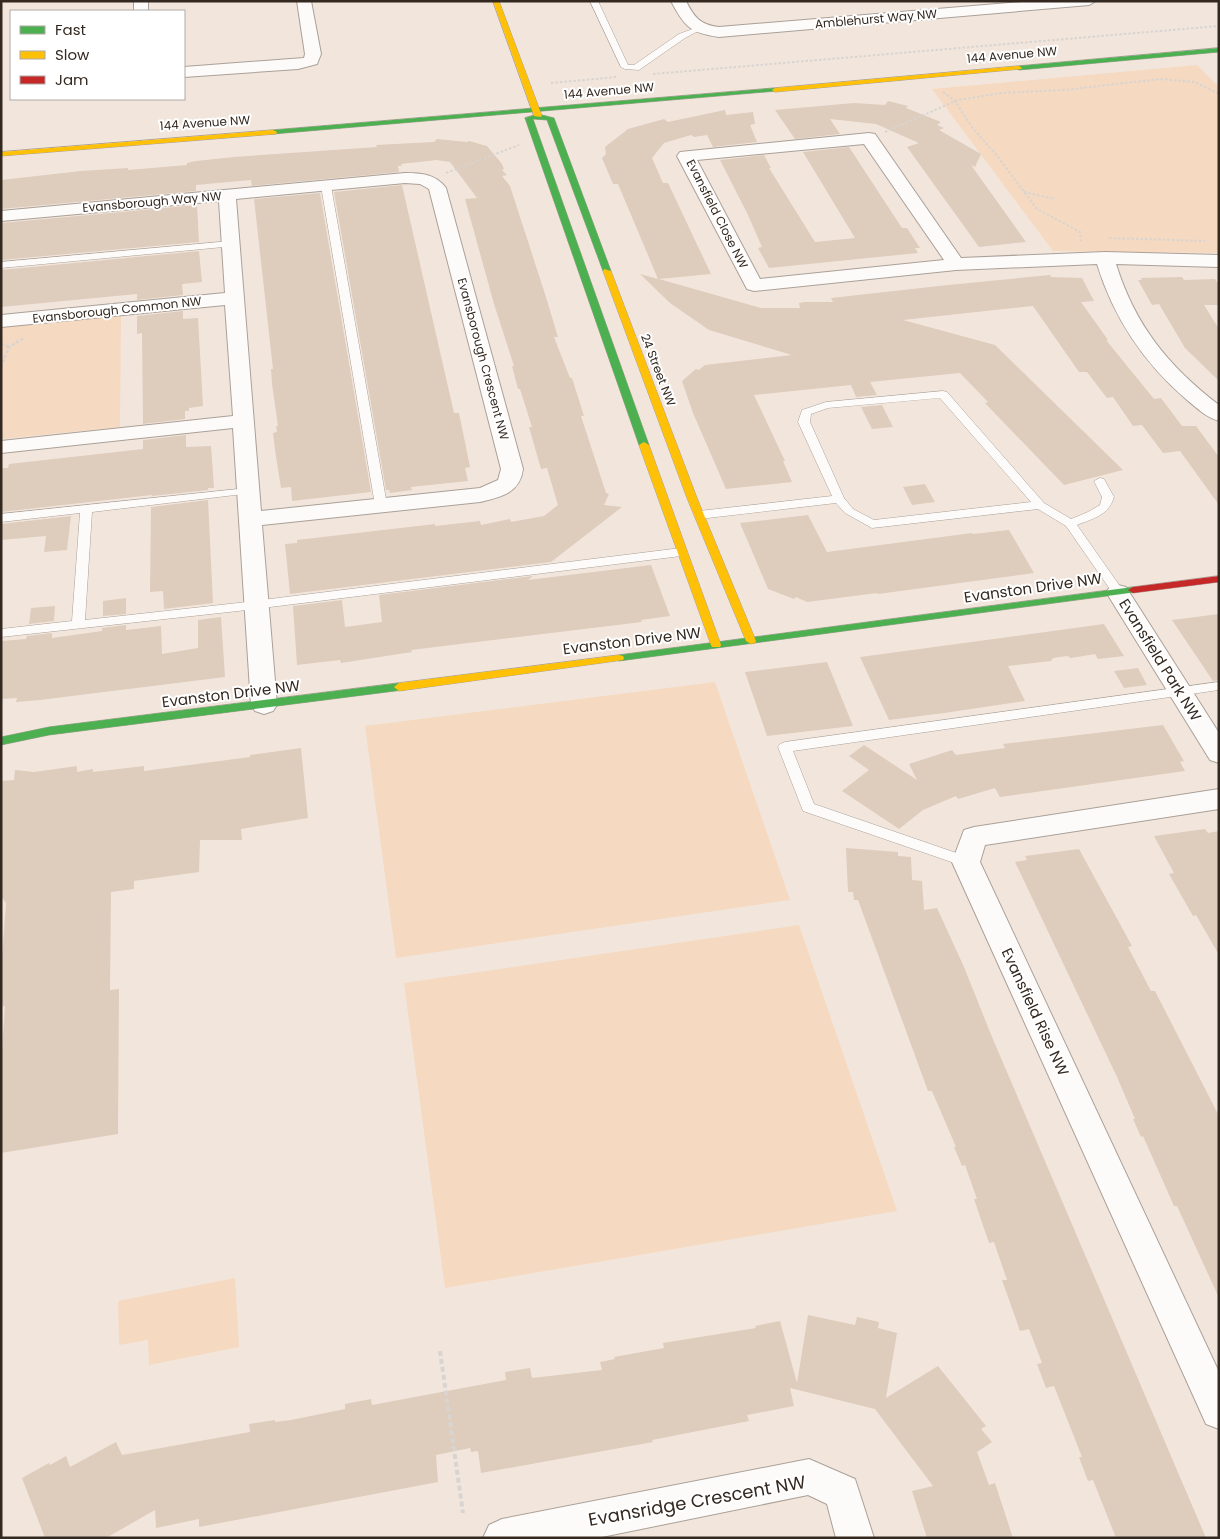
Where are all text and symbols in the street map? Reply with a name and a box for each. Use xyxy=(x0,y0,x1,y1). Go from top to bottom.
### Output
street label: Amblehurst Way NW xyxy=(814,5,938,32)
legend xyxy=(10,10,185,100)
text: Fast xyxy=(55,19,86,40)
street label: 144 Avenue NW xyxy=(966,42,1058,67)
text: Slow xyxy=(55,44,90,65)
text: Jam xyxy=(55,69,89,90)
street label: 144 Avenue NW xyxy=(563,78,655,103)
street label: 144 Avenue NW xyxy=(159,111,251,134)
street label: Evansfield Close NW xyxy=(683,156,753,272)
street label: Evansborough Way NW xyxy=(82,187,222,216)
street label: Evansborough Crescent NW xyxy=(454,276,513,442)
street label: Evansborough Common NW xyxy=(32,292,203,327)
street label: 24 Street NW xyxy=(637,331,680,409)
street label: Evanston Drive NW xyxy=(963,567,1104,608)
street label: Evansfield Park NW xyxy=(1114,594,1207,725)
street label: Evanston Drive NW xyxy=(562,622,703,659)
street label: Evanston Drive NW xyxy=(161,675,302,712)
street label: Evansfield Rise NW xyxy=(997,945,1074,1079)
street label: Evansridge Crescent NW xyxy=(586,1469,808,1532)

